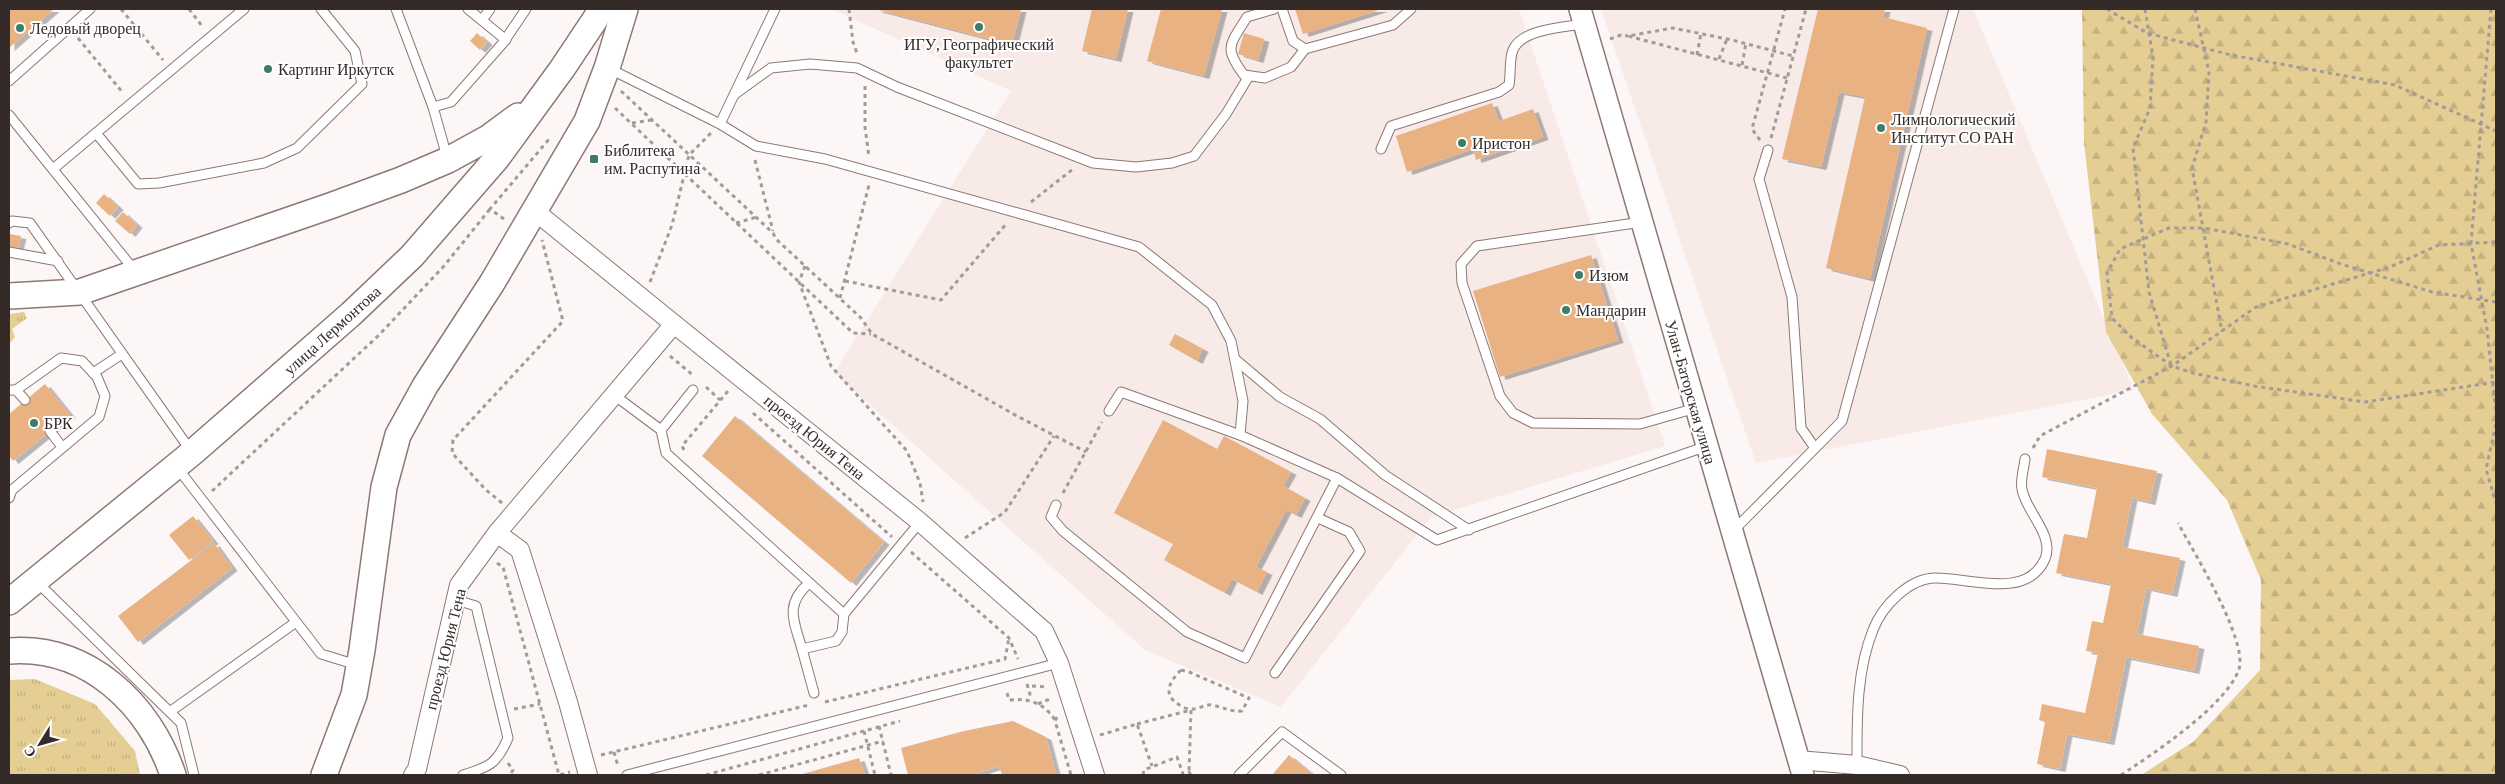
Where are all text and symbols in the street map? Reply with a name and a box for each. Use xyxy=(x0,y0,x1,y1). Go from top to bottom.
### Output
place label: Ледовый дворец xyxy=(30,20,141,38)
marker: ИГУ, Географический факультет xyxy=(973,21,985,33)
marker: Ледовый дворец xyxy=(14,22,26,34)
place label: ИГУ, Географический факультет xyxy=(904,36,1054,72)
place label: Картинг Иркутск xyxy=(278,61,394,79)
marker: Картинг Иркутск xyxy=(262,63,274,75)
place label: Лимнологический Институт СО РАН xyxy=(1891,111,2016,147)
marker: Лимнологический Институт СО РАН xyxy=(1875,122,1887,134)
place label: Иристон xyxy=(1472,135,1531,153)
marker: Иристон xyxy=(1456,137,1468,149)
place label: Библитека им. Распутина xyxy=(604,142,700,178)
marker: Библитека им. Распутина xyxy=(588,153,600,165)
place label: Изюм xyxy=(1589,267,1629,284)
marker: Изюм xyxy=(1573,269,1585,281)
street label: улица Лермонтова xyxy=(281,283,385,379)
place label: Мандарин xyxy=(1576,302,1647,320)
marker: Мандарин xyxy=(1560,304,1572,316)
street label: Улан-Баторская улица xyxy=(1661,318,1719,466)
street label: проезд Юрия Тена xyxy=(760,392,868,484)
place label: БРК xyxy=(44,415,73,432)
marker: БРК xyxy=(28,417,40,429)
street label: проезд Юрия Тена xyxy=(422,587,470,712)
north arrow xyxy=(15,719,65,769)
text: С xyxy=(20,743,39,761)

